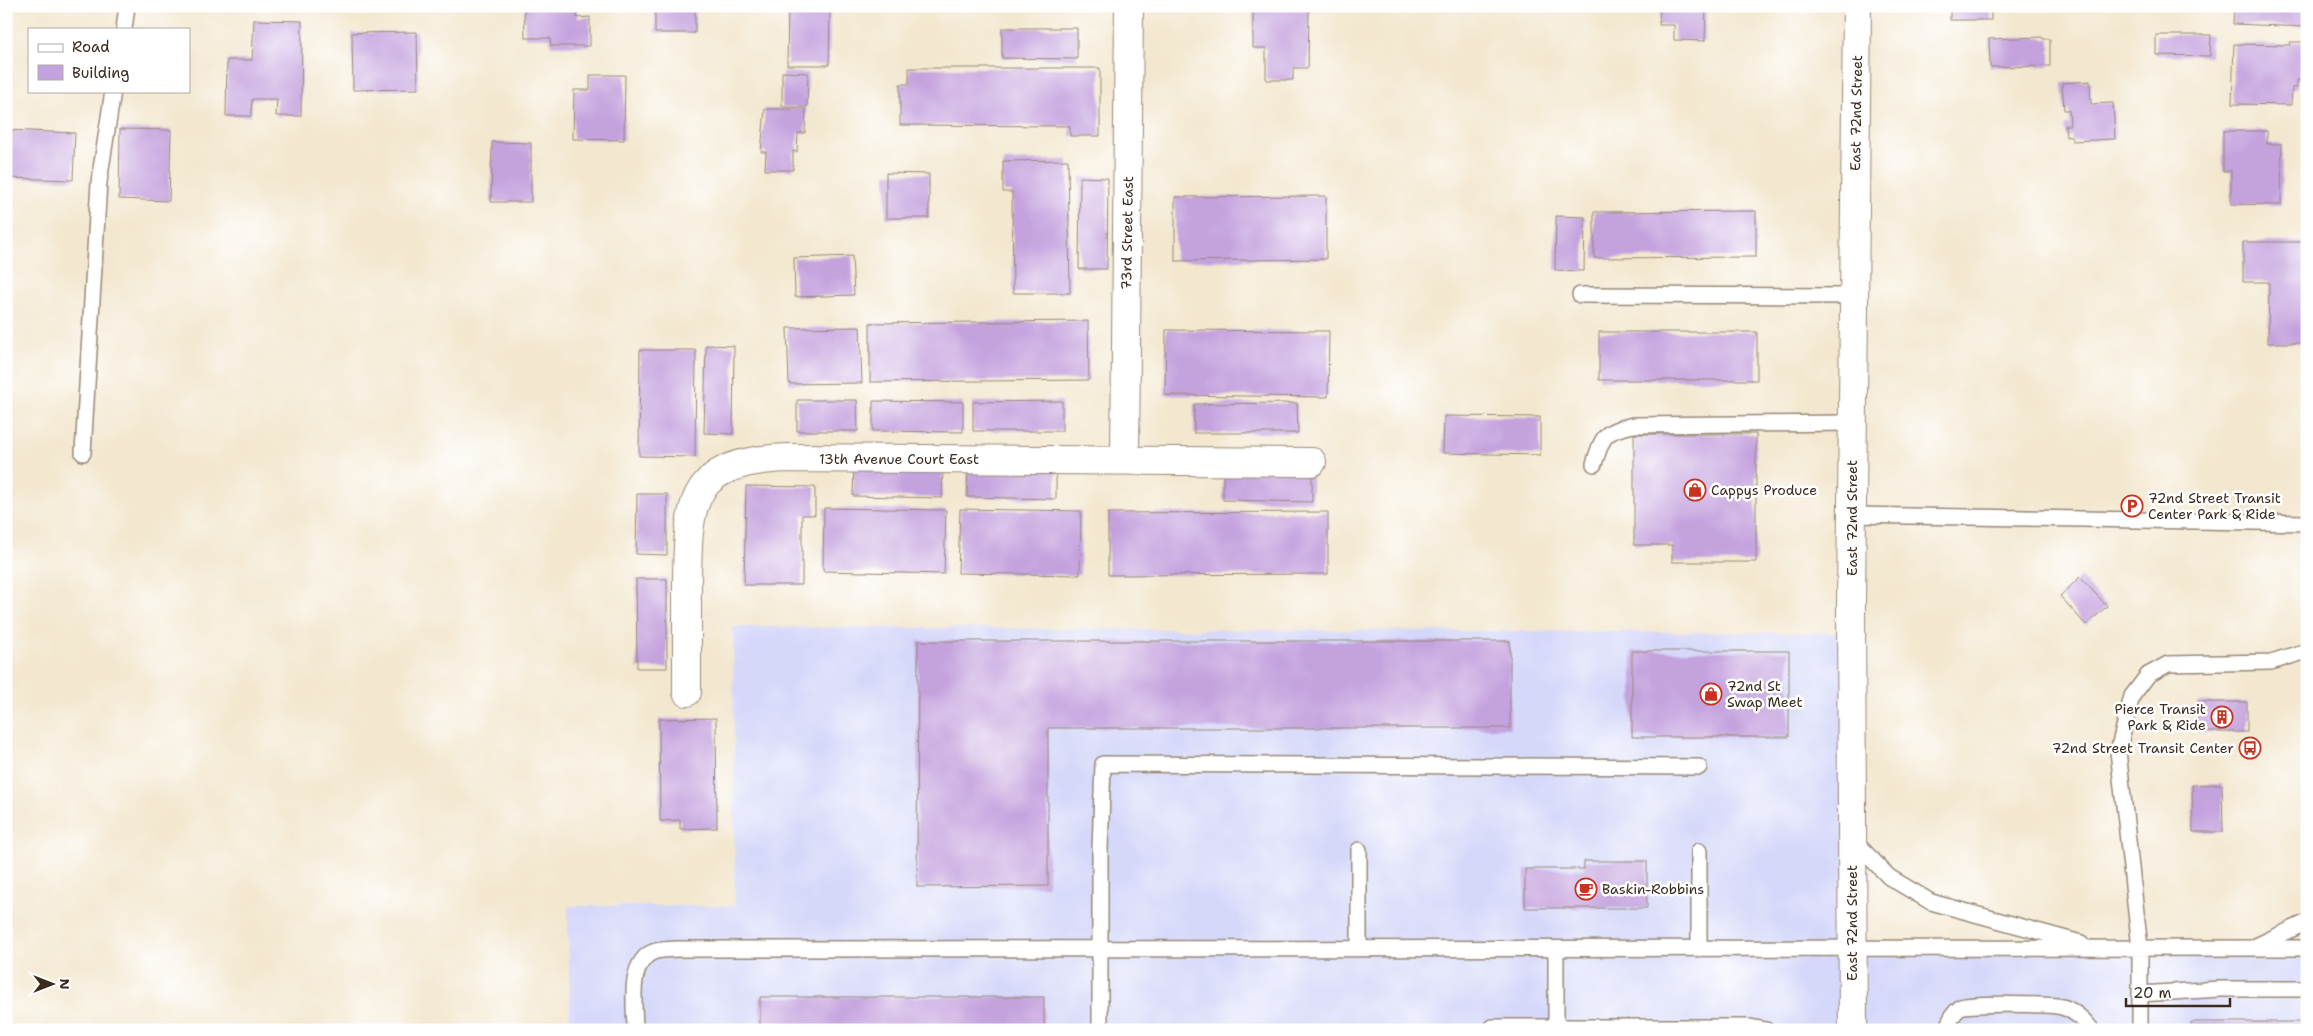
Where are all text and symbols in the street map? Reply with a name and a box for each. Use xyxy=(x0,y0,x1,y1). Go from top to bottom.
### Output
legend xyxy=(28,28,190,92)
text: Road xyxy=(72,37,110,57)
street label: East 72nd Street xyxy=(1846,55,1866,171)
text: Building xyxy=(72,63,129,83)
street label: 73rd Street East xyxy=(1117,176,1137,290)
street label: 13th Avenue Court East xyxy=(819,450,979,468)
street label: East 72nd Street xyxy=(1843,460,1861,576)
shop icon: Cappys Produce xyxy=(1683,478,1707,502)
place label: Cappys Produce xyxy=(1711,481,1817,499)
place label: 72nd Street Transit Center Park & Ride xyxy=(2148,489,2281,523)
parking icon: 72nd Street Transit Center Park & Ride xyxy=(2120,494,2144,518)
place label: 72nd St Swap Meet xyxy=(1727,677,1803,711)
shop icon: 72nd St Swap Meet xyxy=(1699,682,1723,706)
place label: Pierce Transit Park & Ride xyxy=(2114,700,2206,734)
building icon: Pierce Transit Park & Ride xyxy=(2210,705,2234,729)
bus stop icon: 72nd Street Transit Center xyxy=(2238,736,2262,760)
place label: 72nd Street Transit Center xyxy=(2052,739,2234,757)
street label: East 72nd Street xyxy=(1843,865,1861,981)
cafe icon: Baskin-Robbins xyxy=(1574,877,1598,901)
place label: Baskin-Robbins xyxy=(1602,880,1704,898)
north arrow xyxy=(28,958,78,1008)
scale bar xyxy=(2126,976,2229,1008)
text: N xyxy=(56,978,74,990)
text: 20 m xyxy=(2133,983,2172,1003)

